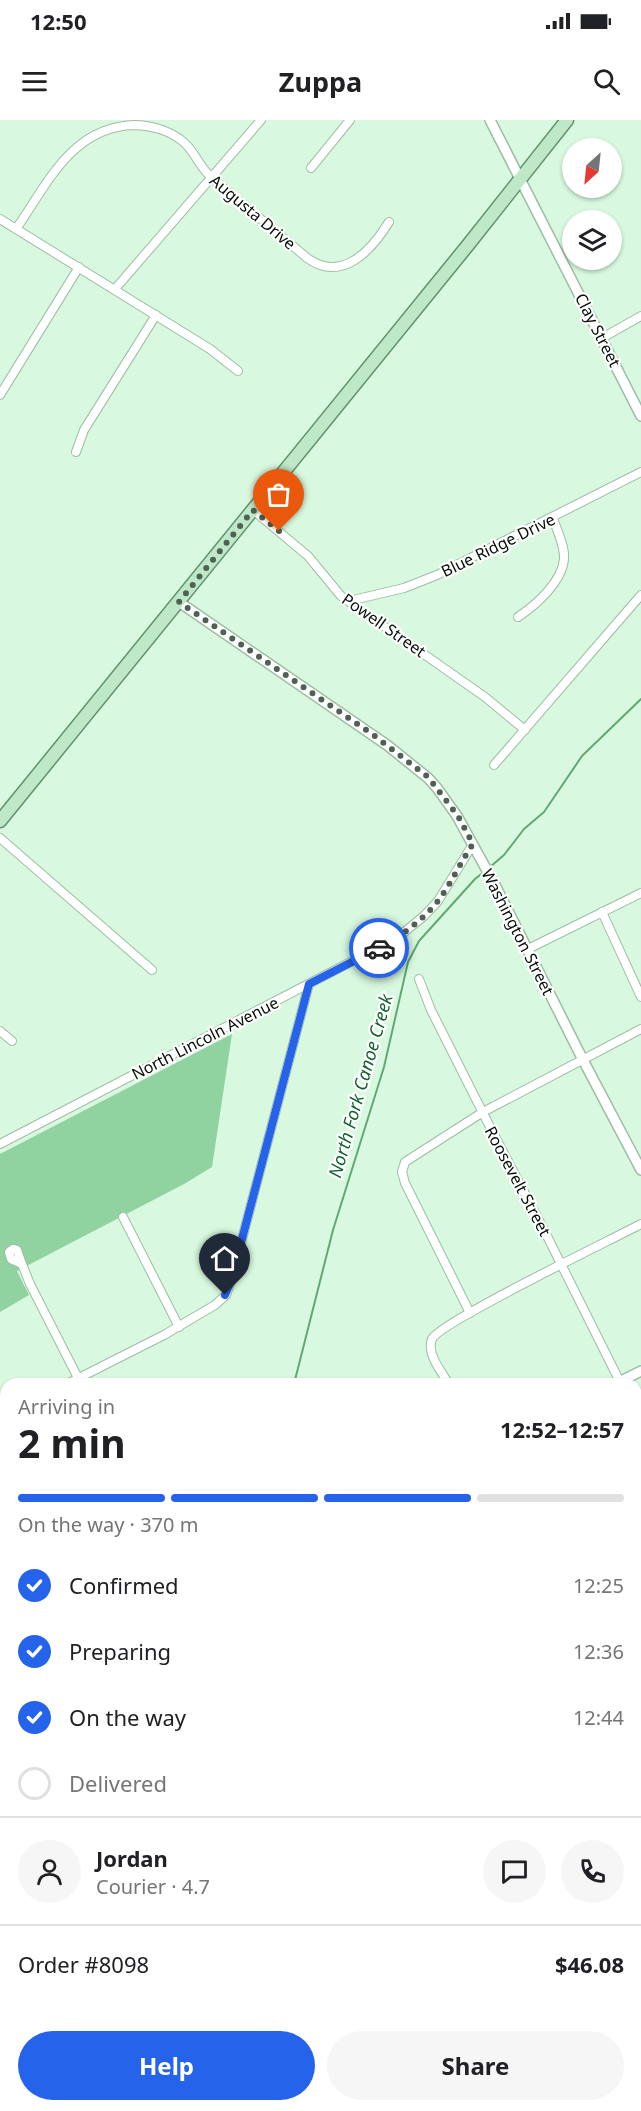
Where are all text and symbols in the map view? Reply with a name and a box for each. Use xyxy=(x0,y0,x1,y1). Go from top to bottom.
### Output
text: 12:50 xyxy=(30,6,87,36)
text: Zuppa xyxy=(279,63,362,100)
icon: menu xyxy=(18,65,51,98)
icon: search xyxy=(590,65,623,98)
north arrow xyxy=(562,138,622,198)
map controls xyxy=(562,138,622,270)
street label: Augusta Drive xyxy=(205,170,301,254)
button: layers xyxy=(562,210,622,270)
street label: Clay Street xyxy=(570,289,626,371)
pin xyxy=(253,469,304,531)
icon: bag xyxy=(262,478,295,511)
street label: Blue Ridge Drive xyxy=(437,508,559,582)
street label: Powell Street xyxy=(338,588,431,662)
street label: Washington Street xyxy=(477,865,559,999)
courier xyxy=(349,918,409,978)
icon: car xyxy=(363,932,396,965)
water label: North Fork Canoe Creek xyxy=(322,990,398,1180)
street label: North Lincoln Avenue xyxy=(128,991,282,1085)
street label: Roosevelt Street xyxy=(480,1122,556,1240)
pin xyxy=(199,1233,250,1295)
icon: home xyxy=(208,1242,241,1275)
text: Arriving in xyxy=(18,1393,115,1420)
text: 12:52–12:57 xyxy=(500,1414,624,1444)
text: 2 min xyxy=(18,1416,125,1469)
text: On the way · 370 m xyxy=(18,1511,198,1538)
icon: check xyxy=(18,1569,51,1602)
text: Confirmed xyxy=(69,1570,179,1600)
text: 12:25 xyxy=(573,1572,624,1599)
icon: check xyxy=(18,1635,51,1668)
text: Preparing xyxy=(69,1636,171,1666)
text: 12:36 xyxy=(573,1638,624,1665)
icon: check xyxy=(18,1701,51,1734)
text: On the way xyxy=(69,1702,186,1732)
text: 12:44 xyxy=(573,1704,624,1731)
text: Delivered xyxy=(69,1768,167,1798)
button: person xyxy=(18,1840,81,1903)
button: chat xyxy=(483,1840,546,1903)
button: phone xyxy=(561,1840,624,1903)
text: Jordan xyxy=(96,1843,168,1873)
text: Courier · 4.7 xyxy=(96,1873,210,1900)
text: Order #8098 xyxy=(18,1949,149,1979)
text: $46.08 xyxy=(555,1949,624,1979)
button: Help xyxy=(18,2031,315,2100)
button: Share xyxy=(327,2031,624,2100)

